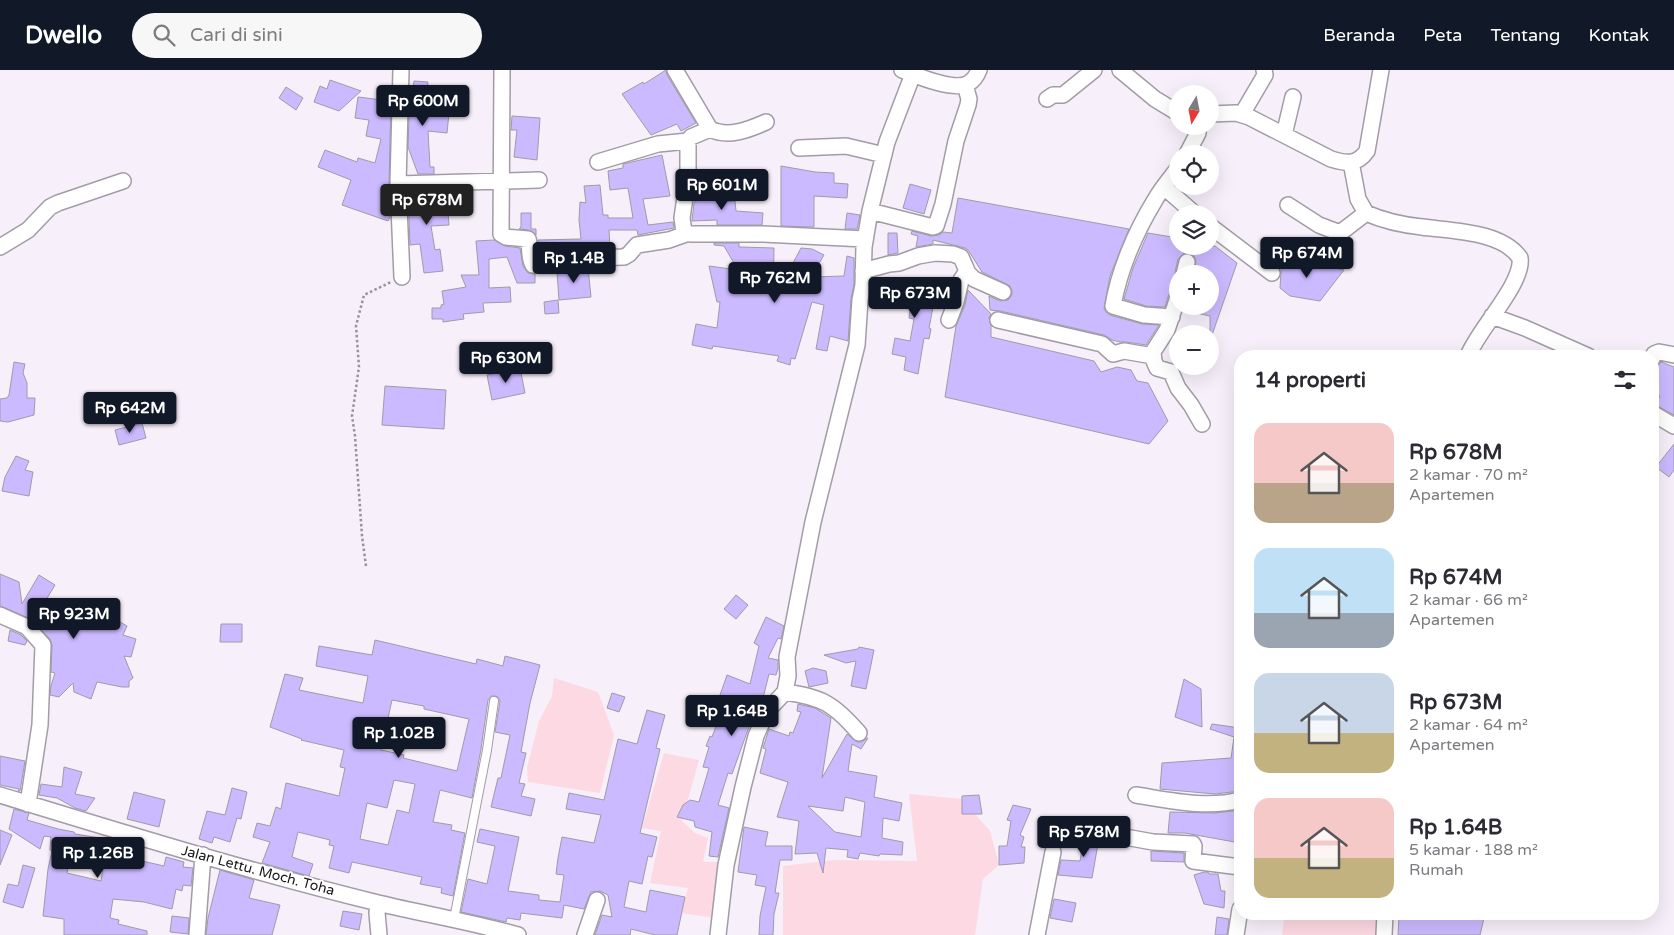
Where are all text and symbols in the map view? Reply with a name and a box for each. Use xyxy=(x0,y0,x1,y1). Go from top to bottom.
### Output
search box xyxy=(132,13,482,58)
text: Dwello xyxy=(25,21,102,50)
icon: search xyxy=(150,21,178,49)
text: Cari di sini xyxy=(190,24,283,46)
text: Beranda xyxy=(1323,24,1395,46)
text: Peta xyxy=(1423,24,1462,46)
text: Tentang xyxy=(1490,24,1560,46)
text: Kontak xyxy=(1588,24,1649,46)
pin: Rp 600M xyxy=(377,85,469,127)
north arrow xyxy=(1169,85,1219,135)
map controls xyxy=(1169,85,1219,375)
text: Rp 600M xyxy=(387,91,459,111)
button: locate xyxy=(1169,145,1219,195)
pin: Rp 601M xyxy=(676,168,768,211)
text: Rp 601M xyxy=(686,175,758,195)
pin: Rp 678M xyxy=(381,184,473,226)
text: Rp 678M xyxy=(391,190,463,210)
button: layers xyxy=(1169,205,1219,255)
pin: Rp 674M xyxy=(1261,236,1353,279)
pin: Rp 1.4B xyxy=(528,242,620,284)
text: Rp 674M xyxy=(1271,243,1343,263)
text: Rp 1.4B xyxy=(544,248,604,268)
pin: Rp 762M xyxy=(729,262,821,304)
button: + xyxy=(1169,265,1219,315)
text: Rp 762M xyxy=(739,268,811,288)
pin: Rp 673M xyxy=(869,276,961,319)
text: Rp 673M xyxy=(879,283,951,303)
button: − xyxy=(1169,325,1219,375)
pin: Rp 630M xyxy=(460,342,552,384)
text: Rp 630M xyxy=(470,348,542,368)
icon: filters xyxy=(1611,366,1639,394)
text: 14 properti xyxy=(1254,368,1366,393)
pin: Rp 642M xyxy=(84,392,176,434)
text: Rp 642M xyxy=(94,398,166,418)
text: Rp 678M xyxy=(1409,440,1503,465)
icon: home xyxy=(1294,443,1354,503)
text: 2 kamar · 70 m² xyxy=(1409,465,1528,485)
text: Apartemen xyxy=(1409,485,1495,505)
text: Rp 674M xyxy=(1409,565,1503,590)
icon: home xyxy=(1294,568,1354,628)
text: 2 kamar · 66 m² xyxy=(1409,590,1528,610)
pin: Rp 923M xyxy=(28,598,120,640)
text: Rp 923M xyxy=(38,604,110,624)
text: Apartemen xyxy=(1409,610,1495,630)
text: Rp 673M xyxy=(1409,690,1503,715)
icon: home xyxy=(1294,693,1354,753)
pin: Rp 1.64B xyxy=(680,694,784,737)
text: Rp 1.64B xyxy=(696,701,768,721)
text: 2 kamar · 64 m² xyxy=(1409,715,1528,735)
pin: Rp 1.02B xyxy=(347,716,451,759)
text: Rp 1.02B xyxy=(363,723,435,743)
text: Apartemen xyxy=(1409,735,1495,755)
text: Rp 1.64B xyxy=(1409,815,1502,840)
pin: Rp 578M xyxy=(1038,816,1130,858)
icon: home xyxy=(1294,818,1354,878)
text: Rp 578M xyxy=(1048,822,1120,842)
pin: Rp 1.26B xyxy=(46,836,150,879)
text: 5 kamar · 188 m² xyxy=(1409,840,1538,860)
street label: Jalan Lettu. Moch. Toha xyxy=(179,842,336,899)
text: Rp 1.26B xyxy=(62,843,134,863)
text: Rumah xyxy=(1409,860,1464,880)

